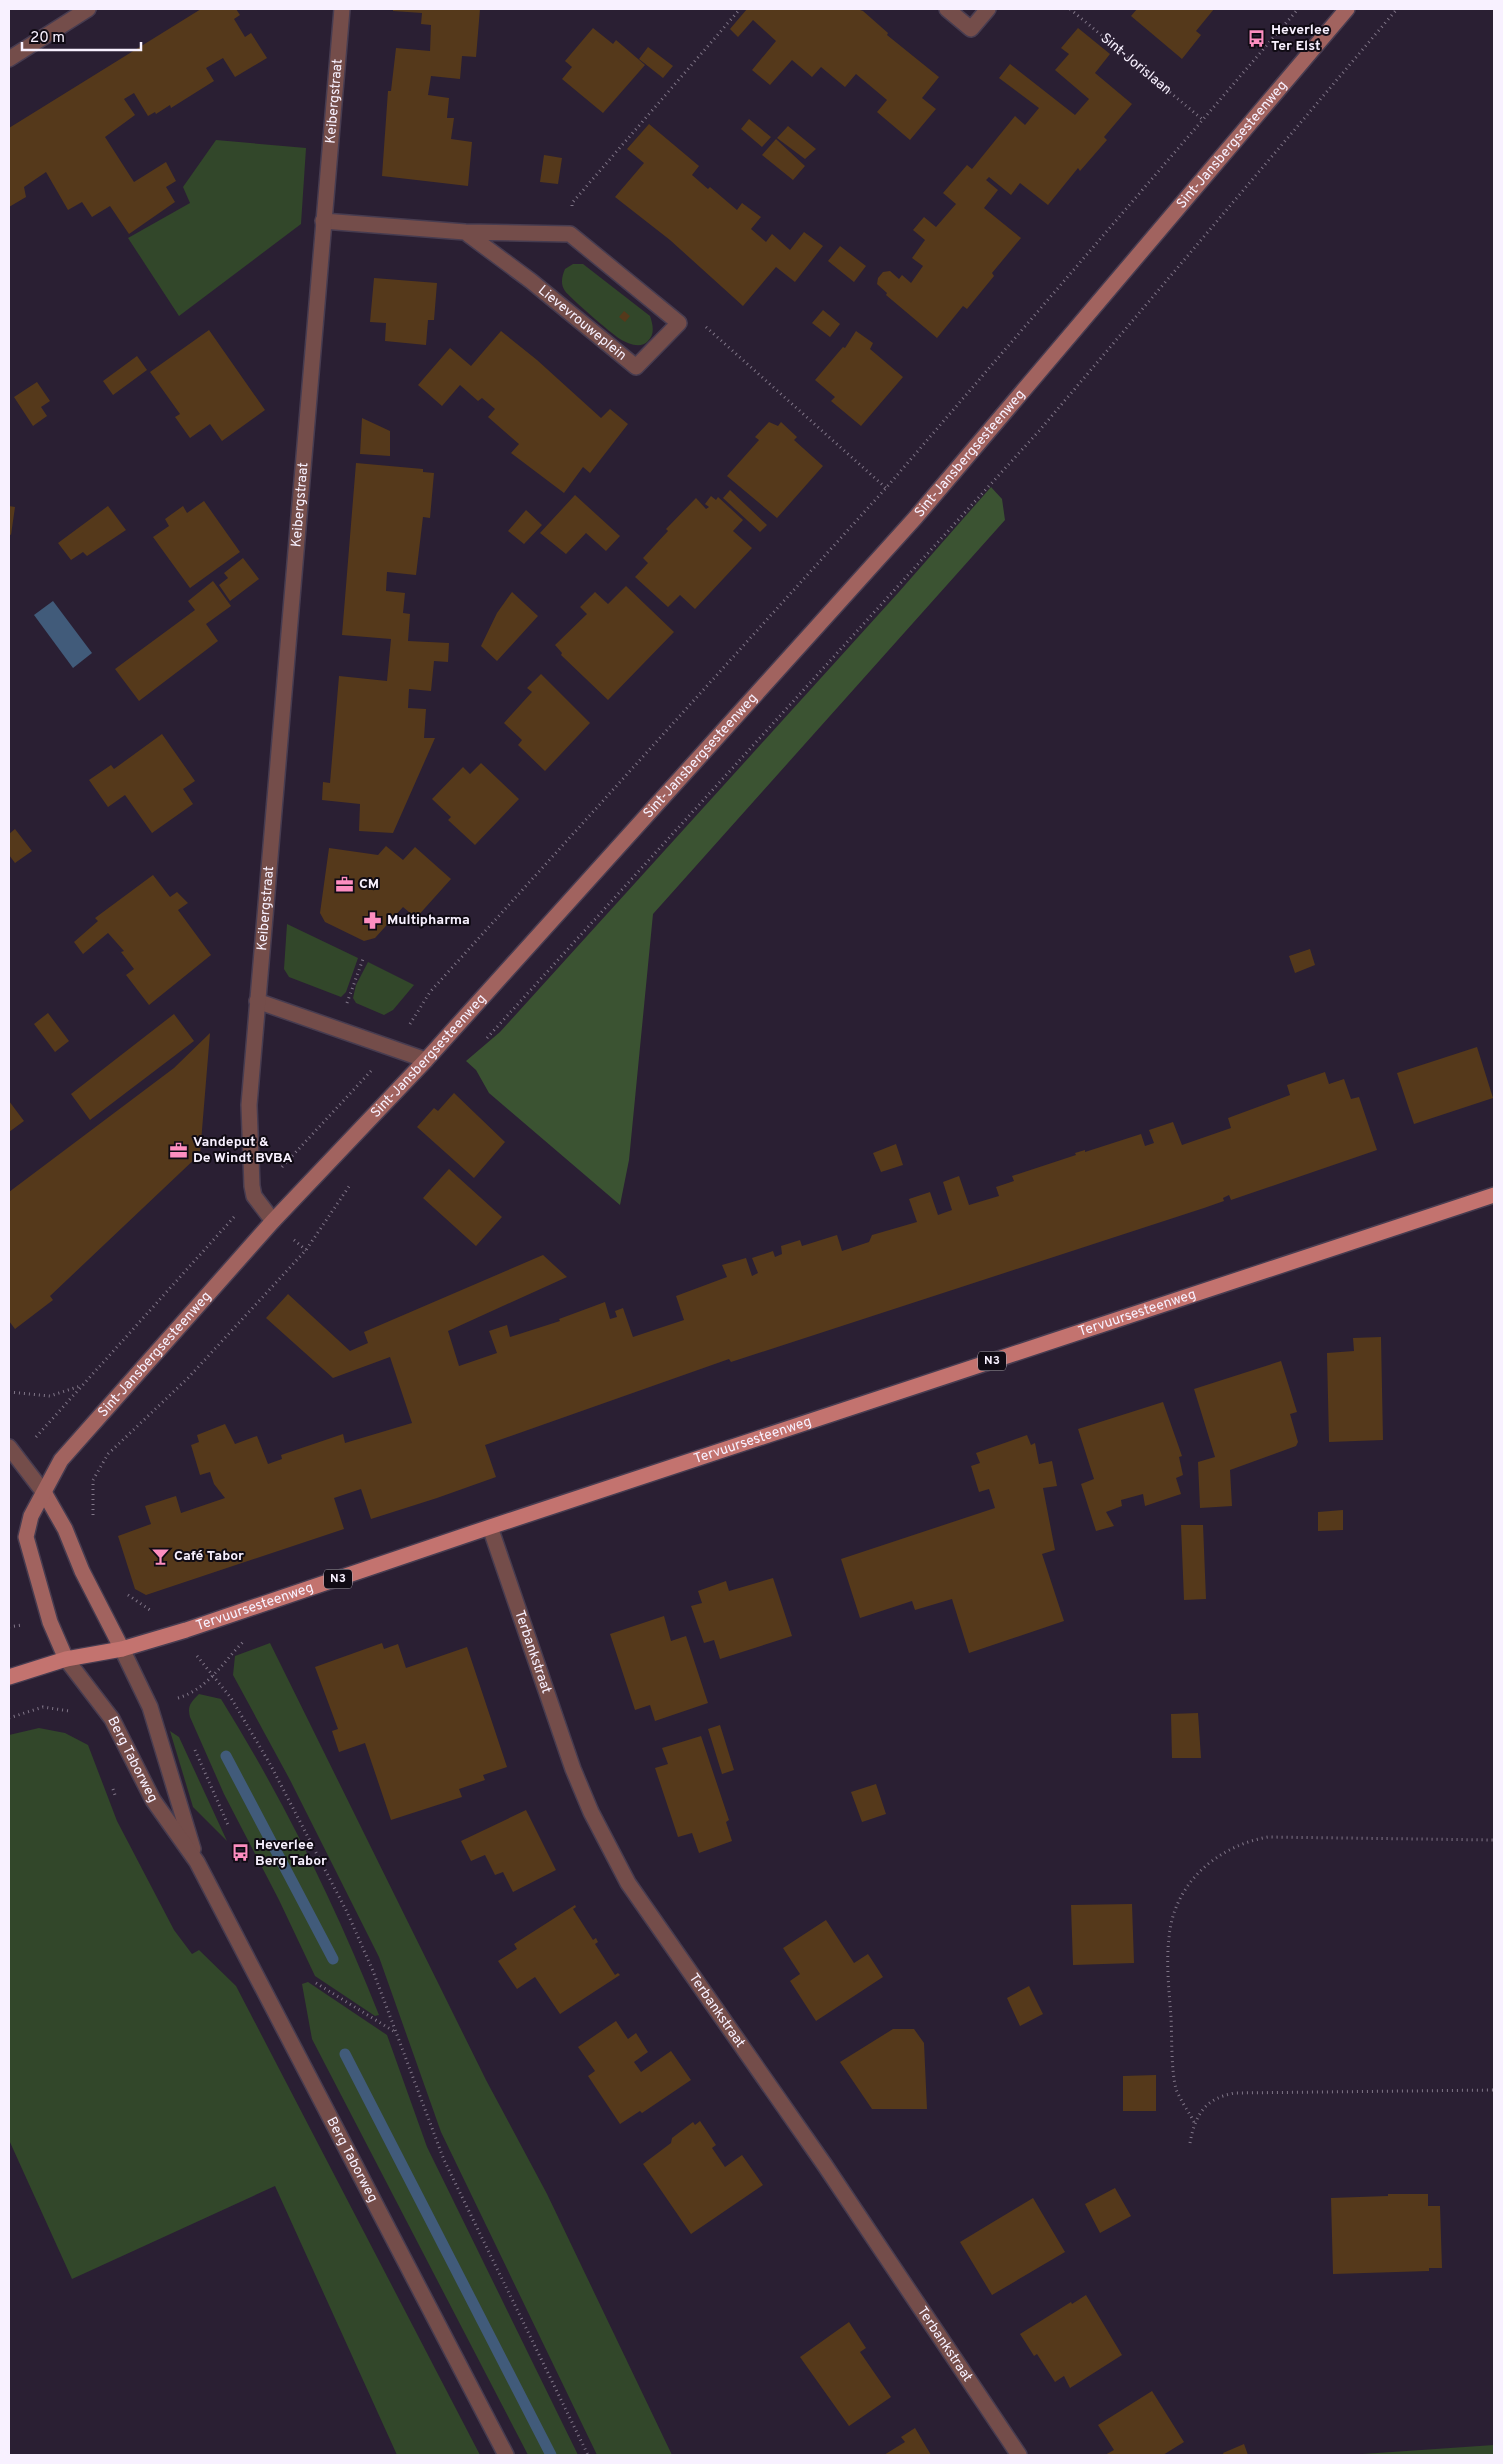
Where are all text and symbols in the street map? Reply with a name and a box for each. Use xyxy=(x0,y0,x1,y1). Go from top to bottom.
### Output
scale bar xyxy=(22,20,141,52)
place label: Heverlee Ter Elst xyxy=(1271,22,1330,55)
bus stop icon: Heverlee Ter Elst xyxy=(1247,28,1267,48)
text: 20 m xyxy=(30,29,65,48)
street label: Sint-Jorislaan xyxy=(1097,30,1175,98)
street label: Keibergstraat xyxy=(322,58,346,144)
street label: Sint-Jansbergsesteenweg xyxy=(1173,77,1291,212)
street label: Lievevrouweplein xyxy=(535,282,630,364)
street label: Sint-Jansbergsesteenweg xyxy=(911,386,1029,521)
street label: Keibergstraat xyxy=(288,462,312,548)
street label: Sint-Jansbergsesteenweg xyxy=(640,690,761,822)
street label: Keibergstraat xyxy=(254,865,278,951)
office icon: CM xyxy=(335,874,355,894)
place label: CM xyxy=(359,876,379,893)
pharmacy icon: Multipharma xyxy=(363,910,383,930)
place label: Multipharma xyxy=(387,912,470,929)
street label: Sint-Jansbergsesteenweg xyxy=(367,991,490,1121)
place label: Vandeput & De Windt BVBA xyxy=(193,1134,292,1167)
office icon: Vandeput & De Windt BVBA xyxy=(169,1140,189,1160)
street label: Tervuursesteenweg xyxy=(1076,1286,1198,1340)
street label: Sint-Jansbergsesteenweg xyxy=(94,1288,215,1421)
road number: N3 xyxy=(978,1352,1006,1370)
street label: Tervuursesteenweg xyxy=(692,1413,814,1468)
bar icon: Café Tabor xyxy=(150,1546,170,1566)
place label: Café Tabor xyxy=(174,1548,244,1565)
road number: N3 xyxy=(324,1570,352,1588)
street label: Tervuursesteenweg xyxy=(194,1579,316,1634)
street label: Terbankstraat xyxy=(511,1608,555,1696)
street label: Berg Taborweg xyxy=(104,1714,161,1805)
place label: Heverlee Berg Tabor xyxy=(255,1837,327,1870)
bus stop icon: Heverlee Berg Tabor xyxy=(231,1843,251,1863)
street label: Terbankstraat xyxy=(685,1970,749,2051)
street label: Berg Taborweg xyxy=(323,2114,381,2205)
street label: Terbankstraat xyxy=(913,2303,976,2385)

